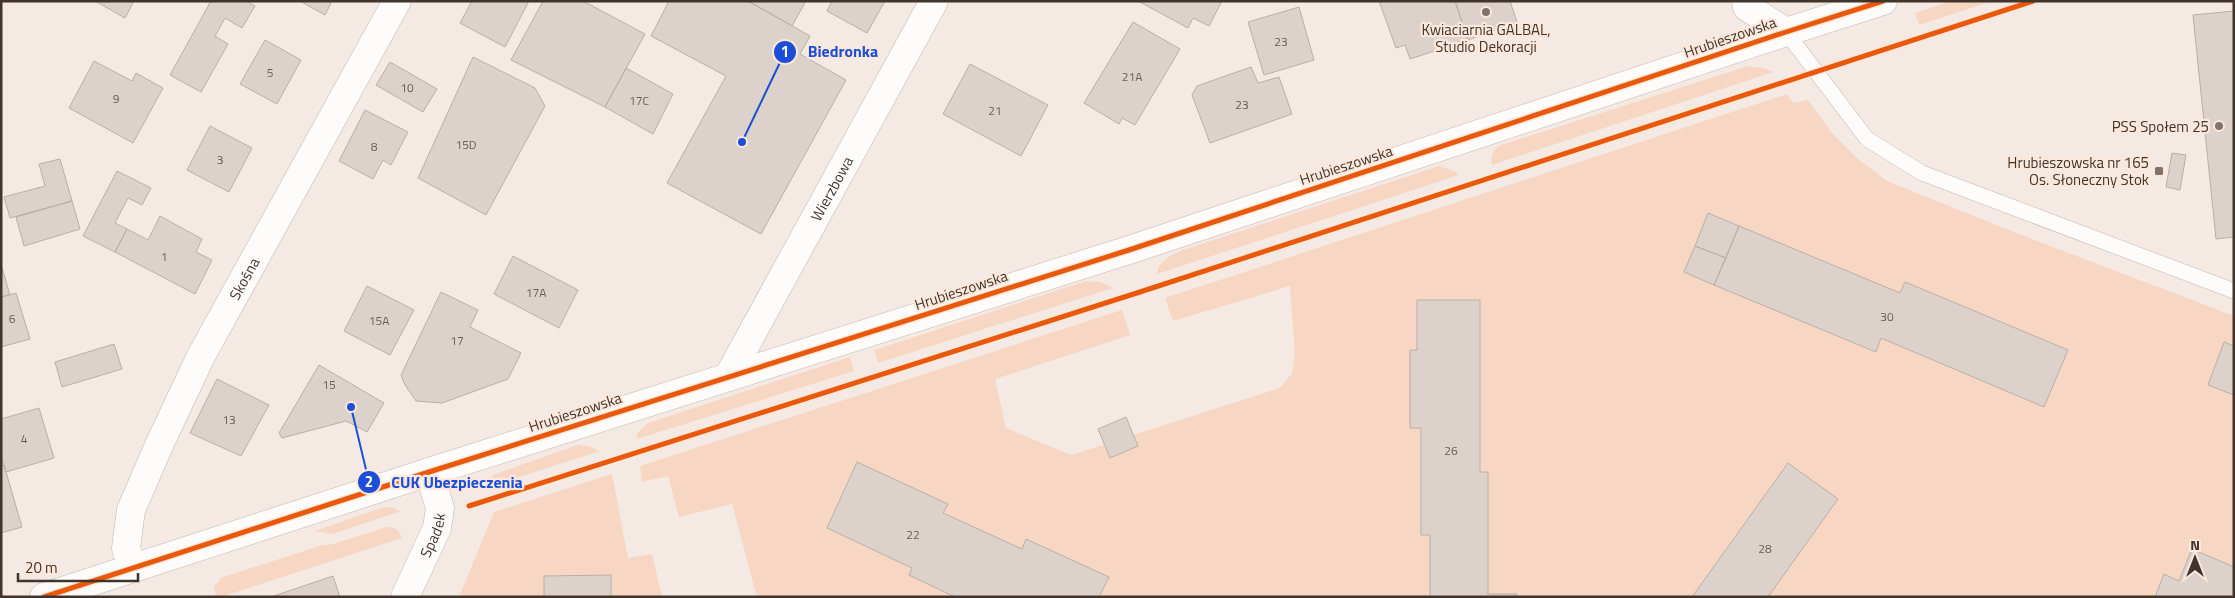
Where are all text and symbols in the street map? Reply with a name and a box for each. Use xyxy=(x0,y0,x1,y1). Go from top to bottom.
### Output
marker: Kwiaciarnia GALBAL, Studio Dekoracji xyxy=(1480,6,1492,18)
street label: Hrubieszowska xyxy=(1681,10,1780,64)
place label: Kwiaciarnia GALBAL, Studio Dekoracji xyxy=(1421,18,1551,58)
house number: 23 xyxy=(1274,32,1288,51)
callout: Biedronka xyxy=(772,36,888,67)
text: Biedronka xyxy=(808,39,878,63)
text: 1 xyxy=(781,40,789,63)
house number: 5 xyxy=(267,63,274,82)
house number: 21A xyxy=(1122,67,1142,86)
house number: 10 xyxy=(400,78,414,97)
house number: 9 xyxy=(113,89,120,108)
house number: 17C xyxy=(629,91,649,110)
house number: 23 xyxy=(1235,95,1249,114)
house number: 21 xyxy=(988,101,1002,120)
place label: PSS Społem 25 xyxy=(2112,115,2209,138)
marker: PSS Społem 25 xyxy=(2213,120,2225,132)
house number: 15D xyxy=(455,135,477,154)
house number: 8 xyxy=(371,137,378,156)
street label: Hrubieszowska xyxy=(1296,139,1396,191)
house number: 3 xyxy=(217,150,223,169)
street label: Wierzbowa xyxy=(804,151,859,225)
place label: Hrubieszowska nr 165 Os. Słoneczny Stok xyxy=(2007,151,2149,191)
marker: Hrubieszowska nr 165 Os. Słoneczny Stok xyxy=(2153,165,2165,177)
house number: 1 xyxy=(161,247,167,266)
street label: Skośna xyxy=(223,253,265,304)
street label: Hrubieszowska xyxy=(911,264,1011,316)
house number: 17A xyxy=(526,283,546,302)
house number: 30 xyxy=(1880,307,1894,326)
house number: 6 xyxy=(9,309,16,328)
house number: 15A xyxy=(369,311,389,330)
house number: 17 xyxy=(450,331,464,350)
house number: 15 xyxy=(322,375,336,394)
street label: Hrubieszowska xyxy=(525,386,625,438)
house number: 13 xyxy=(222,410,236,429)
house number: 4 xyxy=(21,429,28,448)
house number: 26 xyxy=(1444,441,1458,460)
callout: CUK Ubezpieczenia xyxy=(356,467,533,498)
text: 2 xyxy=(365,470,373,493)
text: CUK Ubezpieczenia xyxy=(391,470,523,494)
street label: Spadek xyxy=(413,511,451,561)
house number: 22 xyxy=(906,525,920,544)
north arrow xyxy=(2170,533,2220,583)
text: N xyxy=(2190,534,2200,555)
house number: 28 xyxy=(1758,539,1772,558)
scale bar xyxy=(18,550,138,582)
text: 20 m xyxy=(25,556,58,579)

